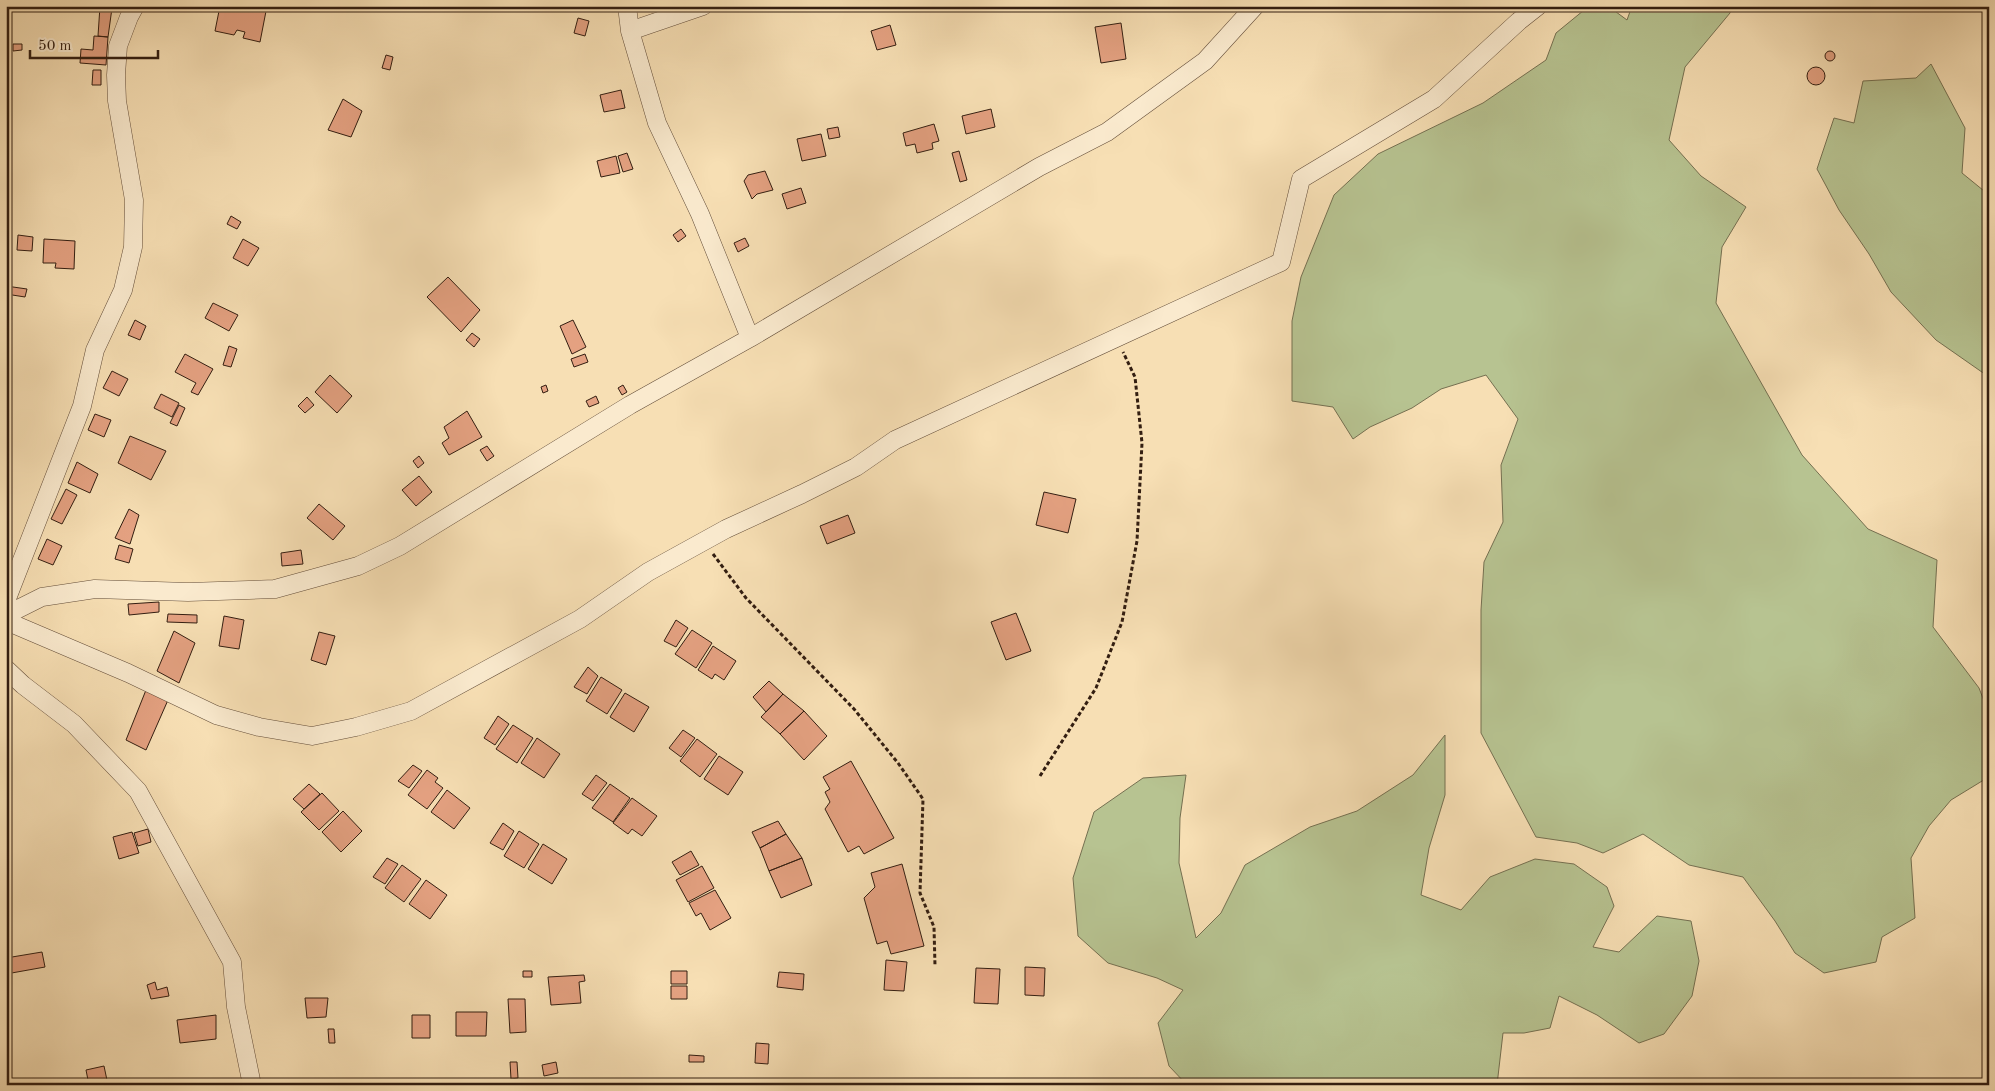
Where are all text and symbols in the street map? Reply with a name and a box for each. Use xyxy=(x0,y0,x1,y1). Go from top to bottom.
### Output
scale bar xyxy=(30,28,158,60)
text: 50 m xyxy=(38,39,72,54)

